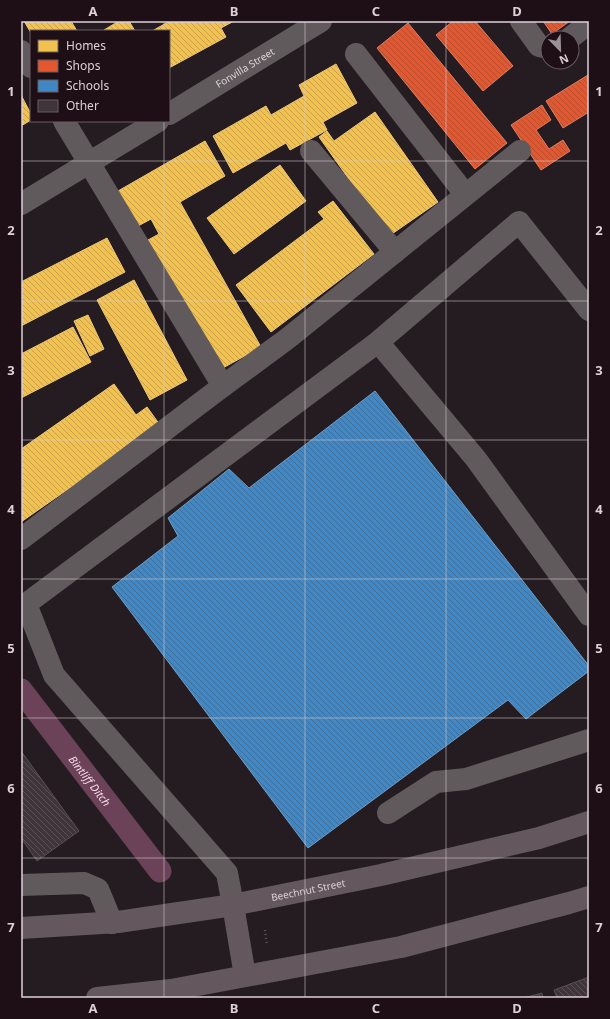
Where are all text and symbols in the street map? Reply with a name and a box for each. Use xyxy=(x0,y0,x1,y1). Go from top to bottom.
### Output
text: A xyxy=(89,2,98,20)
text: B xyxy=(230,2,238,20)
text: C xyxy=(372,2,380,20)
text: D xyxy=(512,2,522,20)
legend xyxy=(30,30,170,122)
north arrow xyxy=(540,30,580,70)
text: Homes xyxy=(66,37,106,54)
street label: Fonvilla Street xyxy=(213,44,277,91)
text: N xyxy=(557,51,571,68)
text: Shops xyxy=(66,57,101,74)
text: Schools xyxy=(66,77,109,94)
text: 1 xyxy=(7,82,15,100)
text: 1 xyxy=(595,82,603,100)
text: Other xyxy=(66,97,99,114)
text: 2 xyxy=(7,221,15,239)
text: 2 xyxy=(595,221,603,239)
text: 3 xyxy=(7,361,15,379)
text: 3 xyxy=(595,361,603,379)
text: 4 xyxy=(7,500,15,518)
text: 4 xyxy=(595,500,603,518)
text: 5 xyxy=(7,639,15,657)
text: 5 xyxy=(595,639,603,657)
water label: Bintliff Ditch xyxy=(66,752,115,809)
text: 6 xyxy=(7,779,15,797)
text: 6 xyxy=(595,779,603,797)
street label: Beechnut Street xyxy=(270,875,347,904)
text: 7 xyxy=(7,918,15,936)
text: 7 xyxy=(595,918,603,936)
text: A xyxy=(89,999,98,1017)
text: B xyxy=(230,999,238,1017)
text: C xyxy=(372,999,380,1017)
text: D xyxy=(512,999,522,1017)

